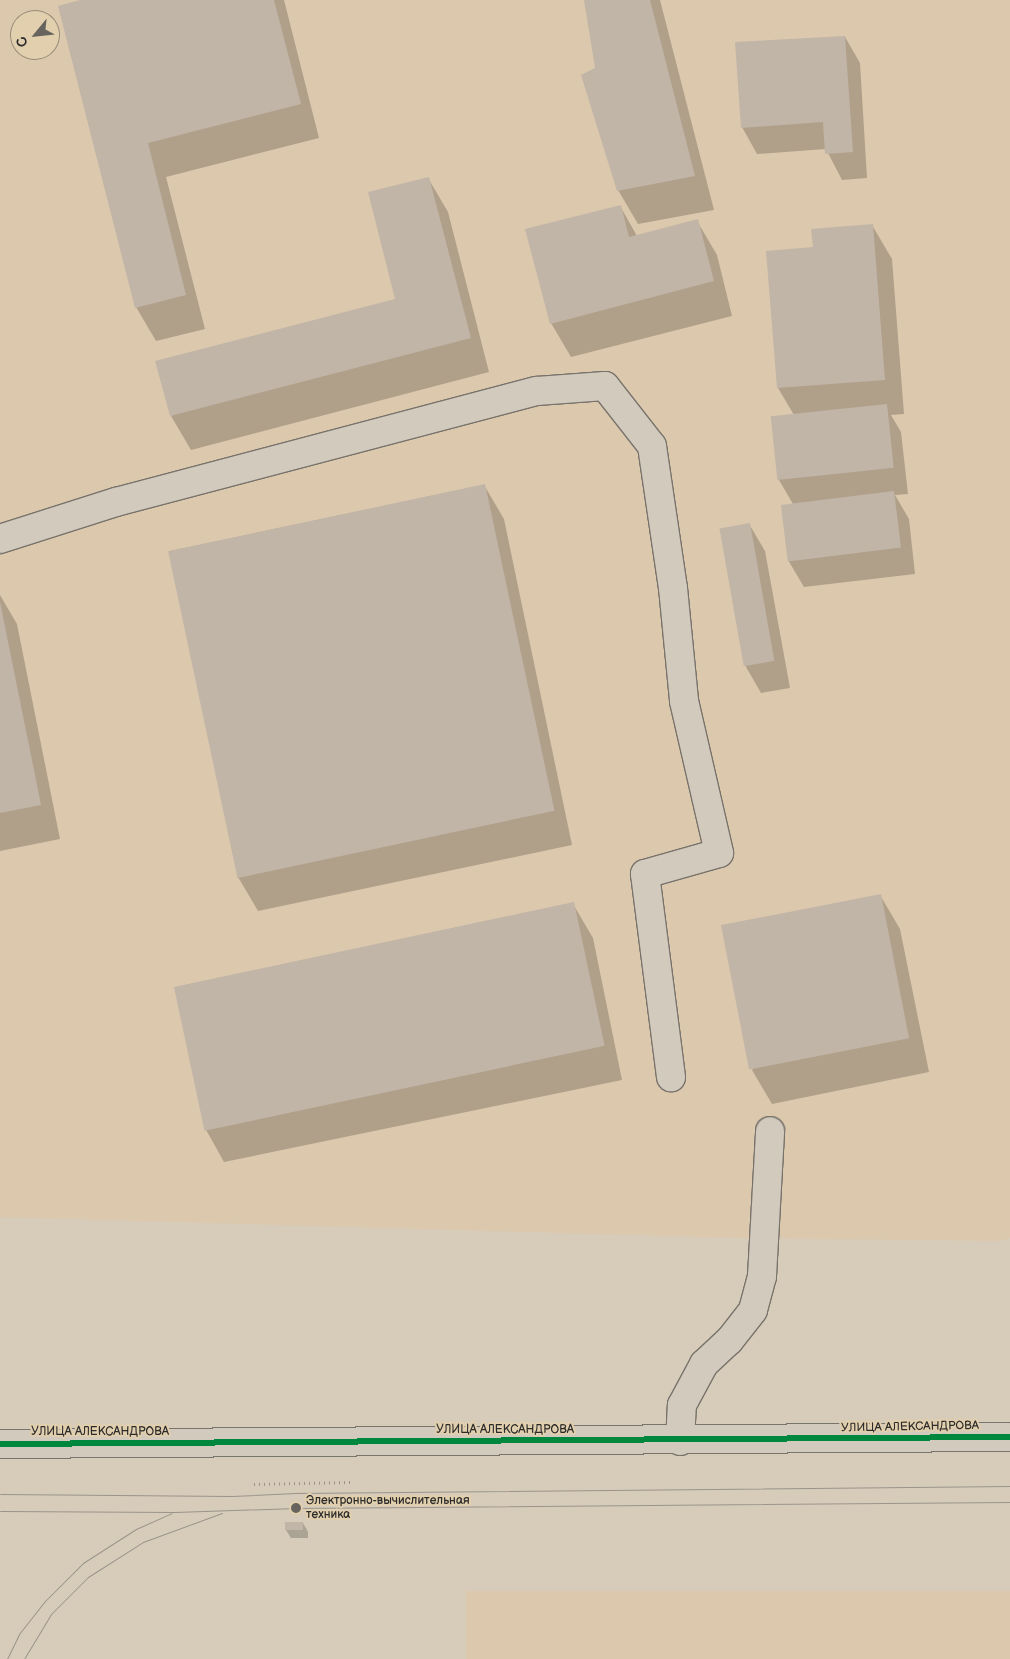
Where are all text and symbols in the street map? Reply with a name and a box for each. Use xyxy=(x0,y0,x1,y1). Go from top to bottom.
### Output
north arrow xyxy=(10,10,60,60)
text: С xyxy=(12,34,32,50)
street label: УЛИЦА АЛЕКСАНДРОВА xyxy=(841,1419,979,1435)
street label: УЛИЦА АЛЕКСАНДРОВА xyxy=(436,1423,574,1437)
street label: УЛИЦА АЛЕКСАНДРОВА xyxy=(31,1425,169,1439)
place label: Электронно-вычислительная техника xyxy=(306,1494,470,1522)
marker: Электронно-вычислительная техника xyxy=(290,1502,302,1514)

